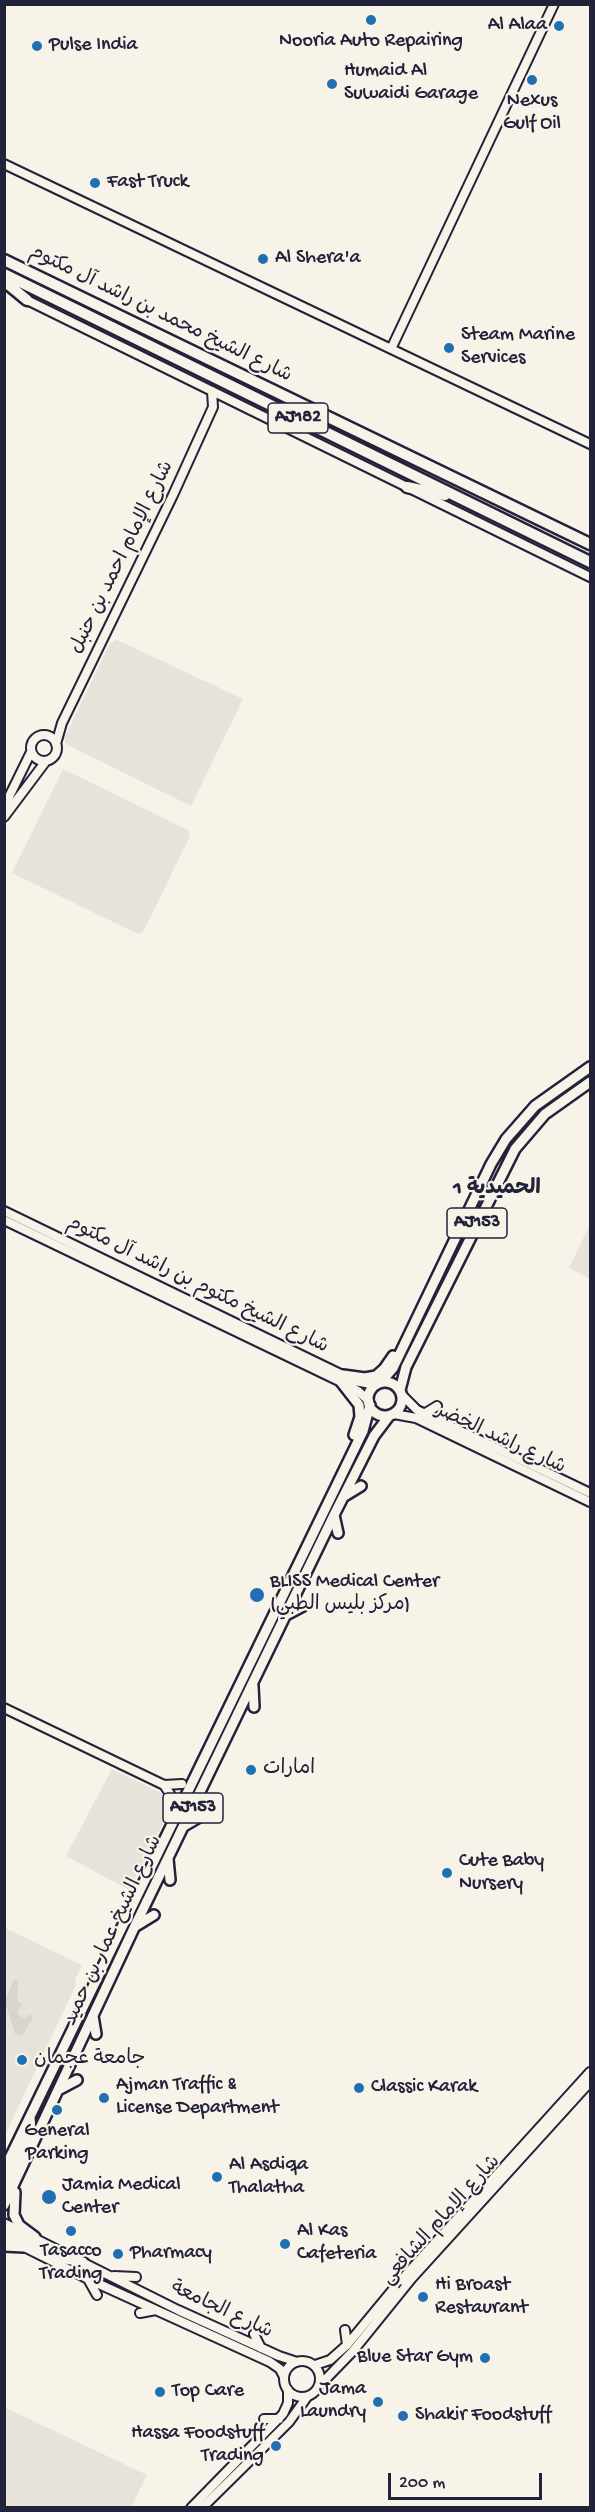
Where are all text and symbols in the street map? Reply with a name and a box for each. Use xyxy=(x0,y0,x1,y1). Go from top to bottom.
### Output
marker: Nooria Auto Repairing xyxy=(364,13,378,27)
place label: Al Alaa xyxy=(488,14,547,38)
marker: Al Alaa xyxy=(552,19,566,33)
place label: Nooria Auto Repairing xyxy=(279,30,463,54)
place label: Pulse India xyxy=(49,34,138,58)
marker: Pulse India xyxy=(30,39,44,53)
place label: Humaid Al Suwaidi Garage xyxy=(344,60,478,107)
marker: Nexus Gulf Oil xyxy=(525,73,539,87)
marker: Humaid Al Suwaidi Garage xyxy=(325,77,339,91)
place label: Nexus Gulf Oil xyxy=(503,90,561,137)
place label: Fast Truck xyxy=(107,171,188,195)
marker: Fast Truck xyxy=(88,176,102,190)
street label: شارع الشيخ محمد بن راشد آل مكتوم xyxy=(25,241,295,389)
place label: Al Shera'a xyxy=(275,247,361,271)
marker: Al Shera'a xyxy=(256,252,270,266)
place label: Steam Marine Services xyxy=(461,324,575,371)
marker: Steam Marine Services xyxy=(442,341,456,355)
road number: AJ182 xyxy=(268,403,328,433)
street label: شارع الإمام احمد بن حنبل xyxy=(66,458,180,658)
district label: الحميدية 1 xyxy=(453,1177,541,1203)
road number: AJ153 xyxy=(447,1208,507,1238)
street label: شارع الشيخ مكتوم بن راشد آل مكتوم xyxy=(62,1212,332,1360)
street label: شارع راشد الخضر xyxy=(431,1399,569,1481)
place label: BLISS Medical Center (مركز بليس الطبي) xyxy=(270,1571,439,1618)
marker: BLISS Medical Center (مركز بليس الطبي) xyxy=(248,1586,266,1604)
place label: امارات xyxy=(263,1758,315,1782)
marker: امارات xyxy=(244,1763,258,1777)
road number: AJ153 xyxy=(163,1793,223,1823)
street label: شارع الشيخ عمار بن حميد xyxy=(59,1832,169,2030)
place label: Cute Baby Nursery xyxy=(459,1850,544,1897)
marker: Cute Baby Nursery xyxy=(440,1866,454,1880)
place label: جامعة عجمان xyxy=(34,2048,145,2072)
marker: جامعة عجمان xyxy=(15,2053,29,2067)
place label: Ajman Traffic & License Department xyxy=(116,2074,278,2121)
place label: Classic Karak xyxy=(371,2076,477,2100)
marker: Classic Karak xyxy=(352,2081,366,2095)
marker: Ajman Traffic & License Department xyxy=(97,2091,111,2105)
marker: General Parking xyxy=(50,2103,64,2117)
place label: General Parking xyxy=(24,2120,90,2167)
street label: شارع الإمام الشافعي xyxy=(377,2151,507,2291)
place label: Al Asdiqa Thalatha xyxy=(229,2154,308,2201)
marker: Al Asdiqa Thalatha xyxy=(210,2170,224,2184)
place label: Jamia Medical Center xyxy=(62,2174,181,2221)
marker: Jamia Medical Center xyxy=(40,2188,58,2206)
place label: Al Kas Cafeteria xyxy=(297,2220,376,2267)
marker: Tasacco Trading xyxy=(64,2224,78,2238)
marker: Al Kas Cafeteria xyxy=(278,2237,292,2251)
place label: Tasacco Trading xyxy=(40,2240,102,2287)
place label: Pharmacy xyxy=(130,2242,212,2266)
marker: Pharmacy xyxy=(111,2247,125,2261)
place label: Hi Broast Restaurant xyxy=(435,2274,528,2321)
street label: شارع الجامعة xyxy=(166,2277,276,2345)
marker: Hi Broast Restaurant xyxy=(416,2290,430,2304)
place label: Blue Star Gym xyxy=(357,2346,473,2370)
marker: Blue Star Gym xyxy=(478,2351,492,2365)
place label: Jama Laundry xyxy=(300,2378,366,2425)
place label: Top Care xyxy=(172,2380,244,2404)
marker: Top Care xyxy=(153,2385,167,2399)
marker: Jama Laundry xyxy=(371,2395,385,2409)
place label: Shakir Foodstuff xyxy=(415,2404,551,2428)
marker: Shakir Foodstuff xyxy=(396,2409,410,2423)
place label: Hassa Foodstuff Trading xyxy=(131,2422,264,2469)
marker: Hassa Foodstuff Trading xyxy=(269,2439,283,2453)
scale bar xyxy=(391,2461,546,2499)
text: 200 m xyxy=(399,2473,445,2494)

